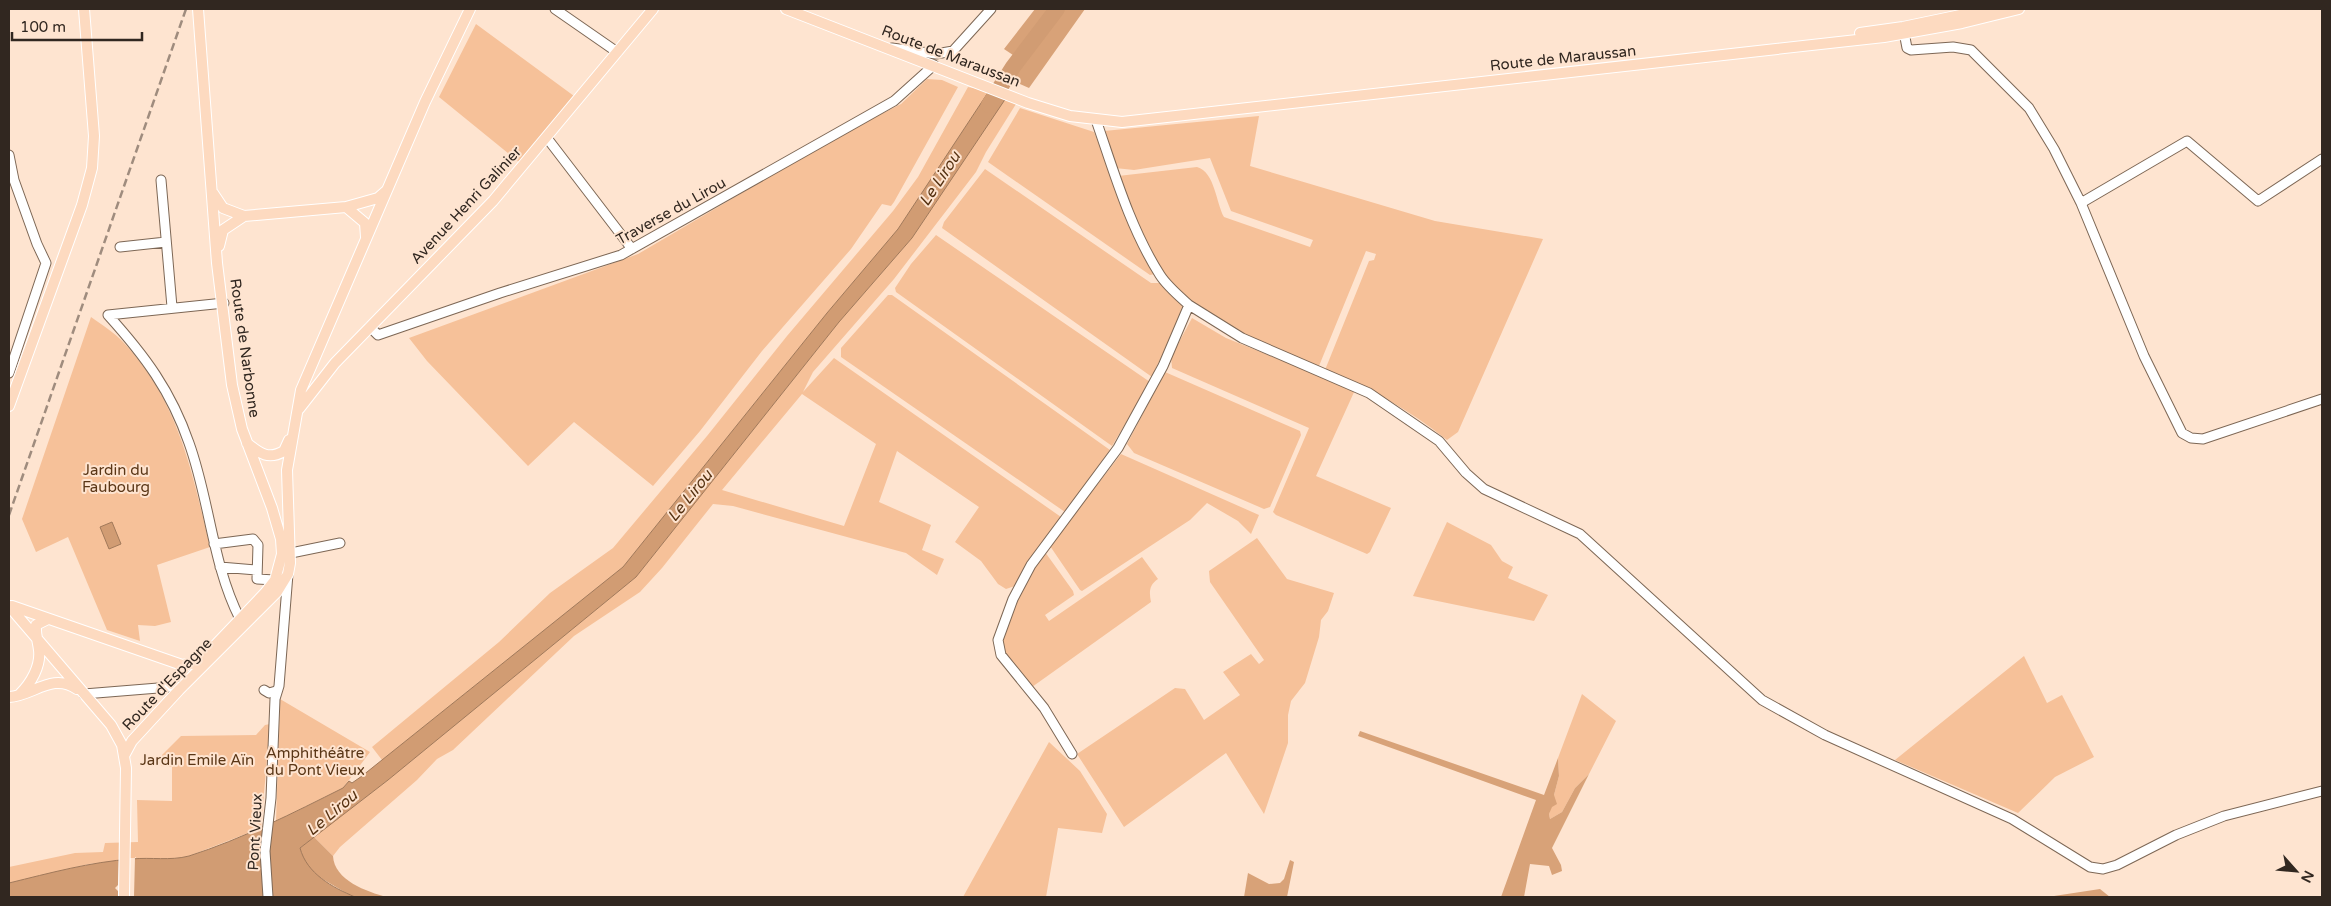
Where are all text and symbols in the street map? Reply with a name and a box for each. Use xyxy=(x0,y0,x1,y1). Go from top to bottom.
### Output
scale bar xyxy=(12,10,142,42)
text: 100 m xyxy=(20,18,66,36)
street label: Route de Maraussan xyxy=(879,21,1023,91)
street label: Route de Maraussan xyxy=(1489,41,1637,75)
street label: Avenue Henri Galinier xyxy=(407,142,525,267)
water label: Le Lirou xyxy=(915,147,966,210)
street label: Traverse du Lirou xyxy=(613,173,729,249)
street label: Route de Narbonne xyxy=(226,277,264,419)
park label: Jardin du Faubourg xyxy=(82,461,150,496)
water label: Le Lirou xyxy=(663,465,718,526)
street label: Route d'Espagne xyxy=(118,634,216,734)
park label: Amphithéâtre du Pont Vieux xyxy=(265,744,365,779)
park label: Jardin Emile Aïn xyxy=(140,751,254,769)
water label: Le Lirou xyxy=(302,785,363,840)
street label: Pont Vieux xyxy=(244,793,266,871)
north arrow xyxy=(2271,846,2321,896)
text: N xyxy=(2297,868,2317,886)

